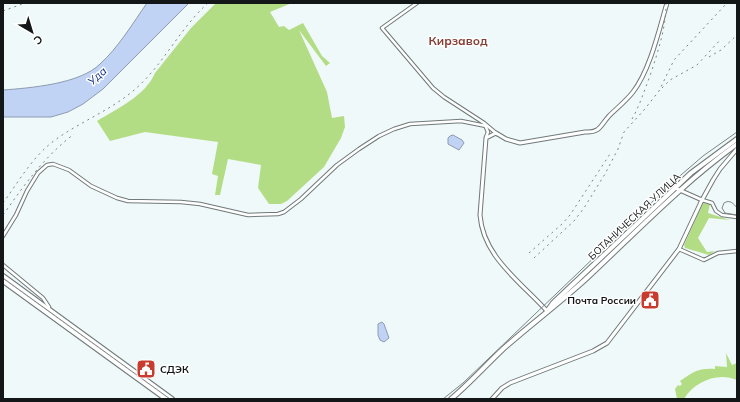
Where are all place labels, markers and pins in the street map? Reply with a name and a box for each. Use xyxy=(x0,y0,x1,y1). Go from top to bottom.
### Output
public building icon: Почта России xyxy=(639,289,661,311)
place label: Почта России xyxy=(567,294,636,307)
public building icon: СДЭК xyxy=(135,358,157,380)
place label: СДЭК xyxy=(160,363,189,376)

